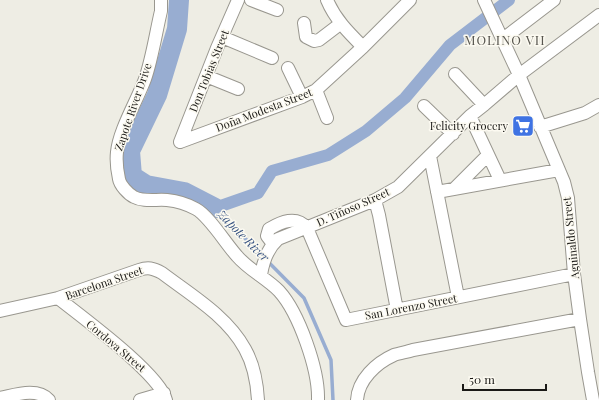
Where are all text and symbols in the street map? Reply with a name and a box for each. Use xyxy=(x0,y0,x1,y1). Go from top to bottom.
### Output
street label: Don Tobias Street xyxy=(185,27,232,114)
district label: MOLINO VII xyxy=(464,31,546,48)
street label: Zapote River Drive xyxy=(110,60,155,153)
street label: Doña Modesta Street xyxy=(213,84,314,135)
supermarket icon: Felicity Grocery xyxy=(510,113,536,139)
place label: Felicity Grocery xyxy=(430,118,508,133)
street label: D. Tiñoso Street xyxy=(314,184,392,229)
street label: Aguinaldo Street xyxy=(559,196,582,281)
water label: Zapote River xyxy=(214,205,274,265)
street label: Barcelona Street xyxy=(63,262,145,303)
street label: San Lorenzo Street xyxy=(364,290,458,323)
street label: Cordova Street xyxy=(83,316,149,375)
scale bar xyxy=(463,366,546,392)
text: 50 m xyxy=(469,371,495,387)

